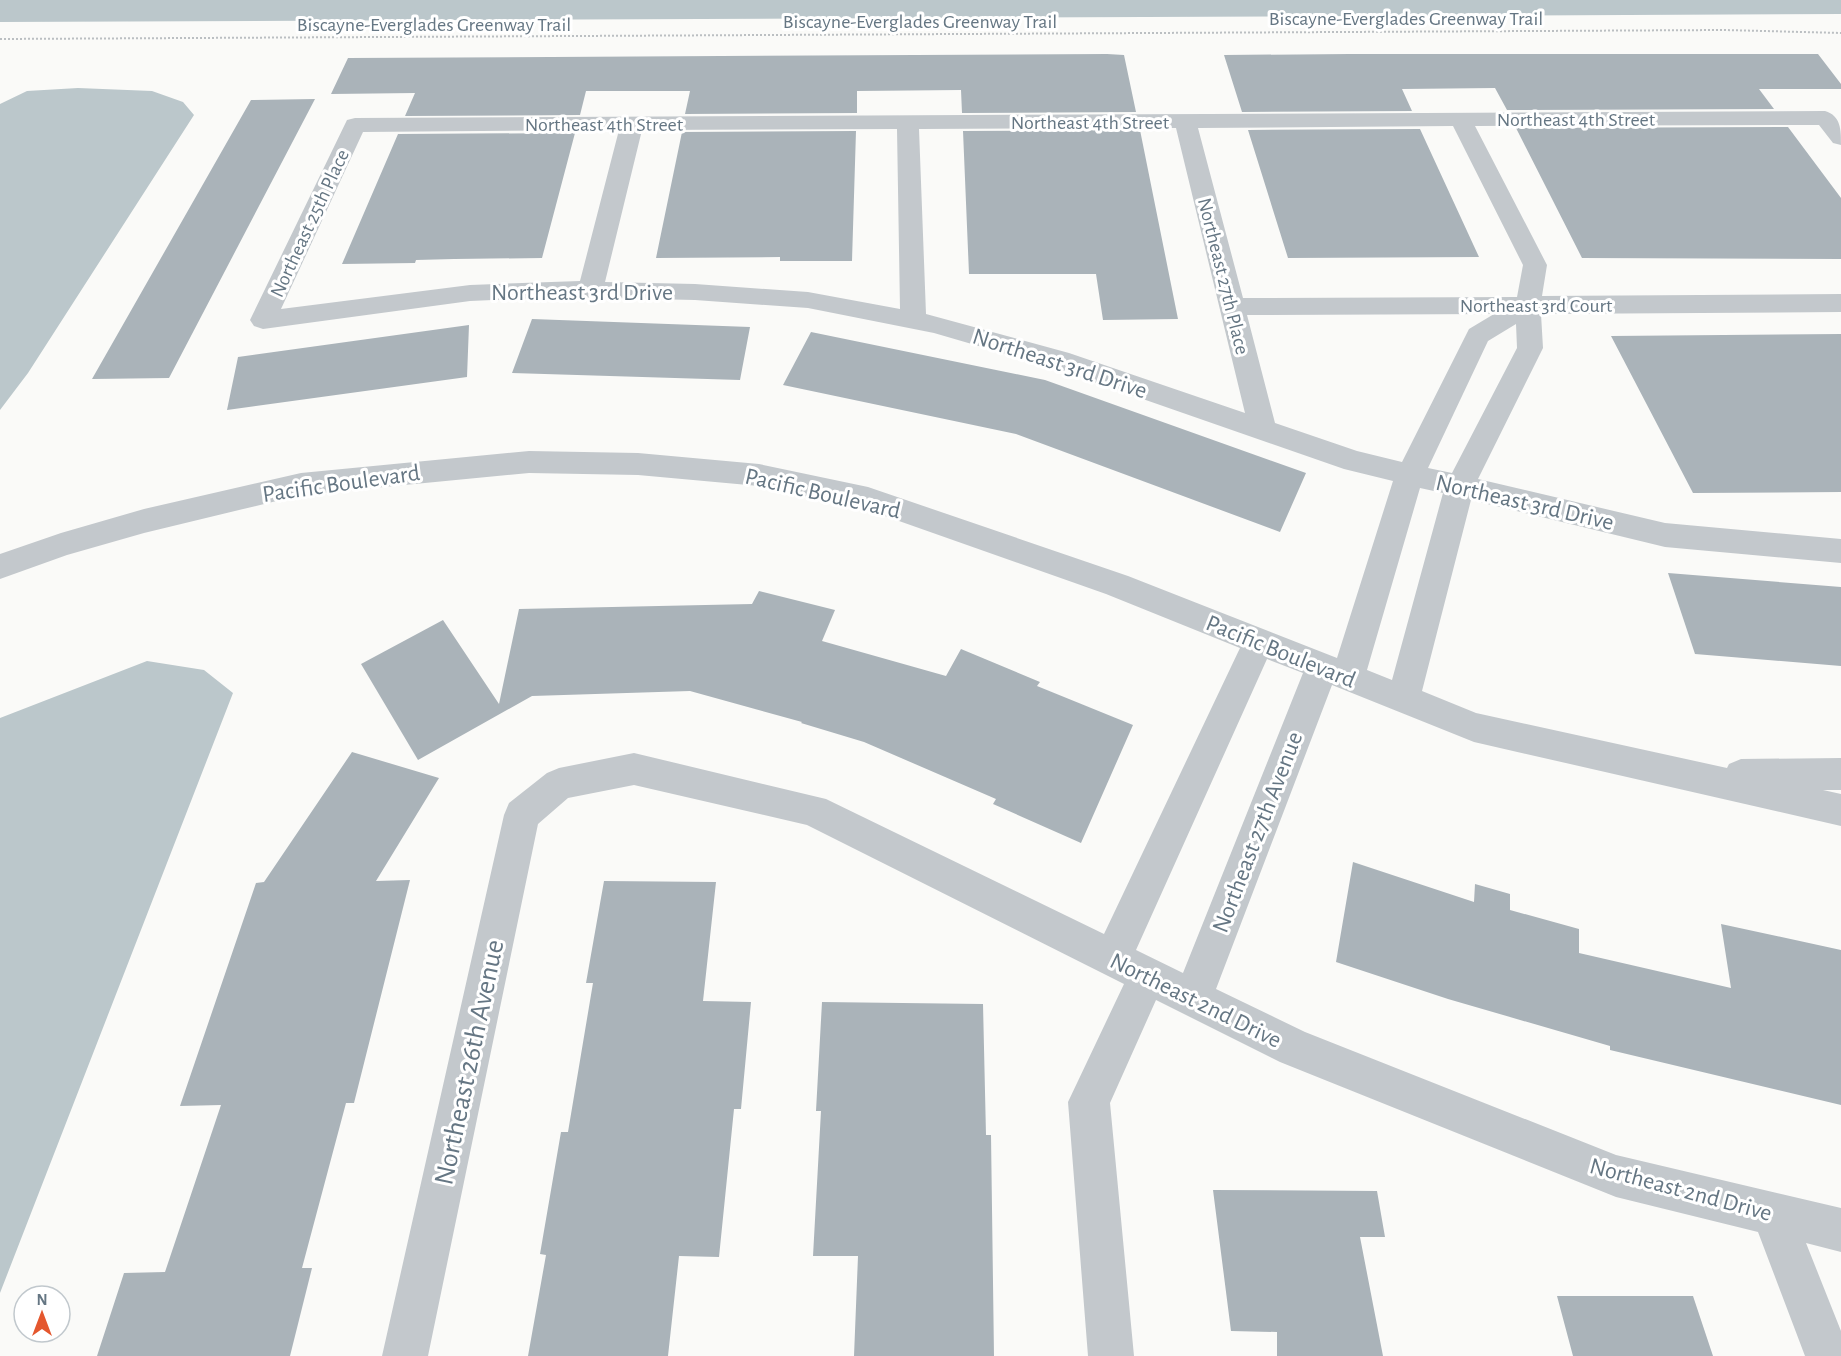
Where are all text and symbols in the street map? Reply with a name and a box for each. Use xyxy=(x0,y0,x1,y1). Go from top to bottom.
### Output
street label: Biscayne-Everglades Greenway Trail xyxy=(1269,9,1543,29)
street label: Biscayne-Everglades Greenway Trail xyxy=(783,12,1057,32)
street label: Biscayne-Everglades Greenway Trail xyxy=(297,15,571,35)
street label: Northeast 4th Street xyxy=(1497,110,1656,130)
street label: Northeast 4th Street xyxy=(1011,113,1170,133)
street label: Northeast 4th Street xyxy=(525,115,684,135)
street label: Northeast 25th Place xyxy=(267,146,353,300)
street label: Northeast 27th Place xyxy=(1194,196,1252,357)
street label: Northeast 3rd Drive xyxy=(491,281,673,305)
street label: Northeast 3rd Court xyxy=(1460,296,1613,316)
street label: Northeast 3rd Drive xyxy=(969,324,1150,403)
street label: Pacific Boulevard xyxy=(261,461,422,507)
street label: Pacific Boulevard xyxy=(743,464,903,524)
street label: Northeast 3rd Drive xyxy=(1433,471,1616,535)
street label: Pacific Boulevard xyxy=(1202,611,1359,693)
street label: Northeast 27th Avenue xyxy=(1209,729,1307,936)
street label: Northeast 26th Avenue xyxy=(430,937,510,1188)
street label: Northeast 2nd Drive xyxy=(1106,949,1285,1053)
street label: Northeast 2nd Drive xyxy=(1587,1154,1774,1226)
north arrow xyxy=(12,1284,72,1344)
text: N xyxy=(36,1292,48,1308)

